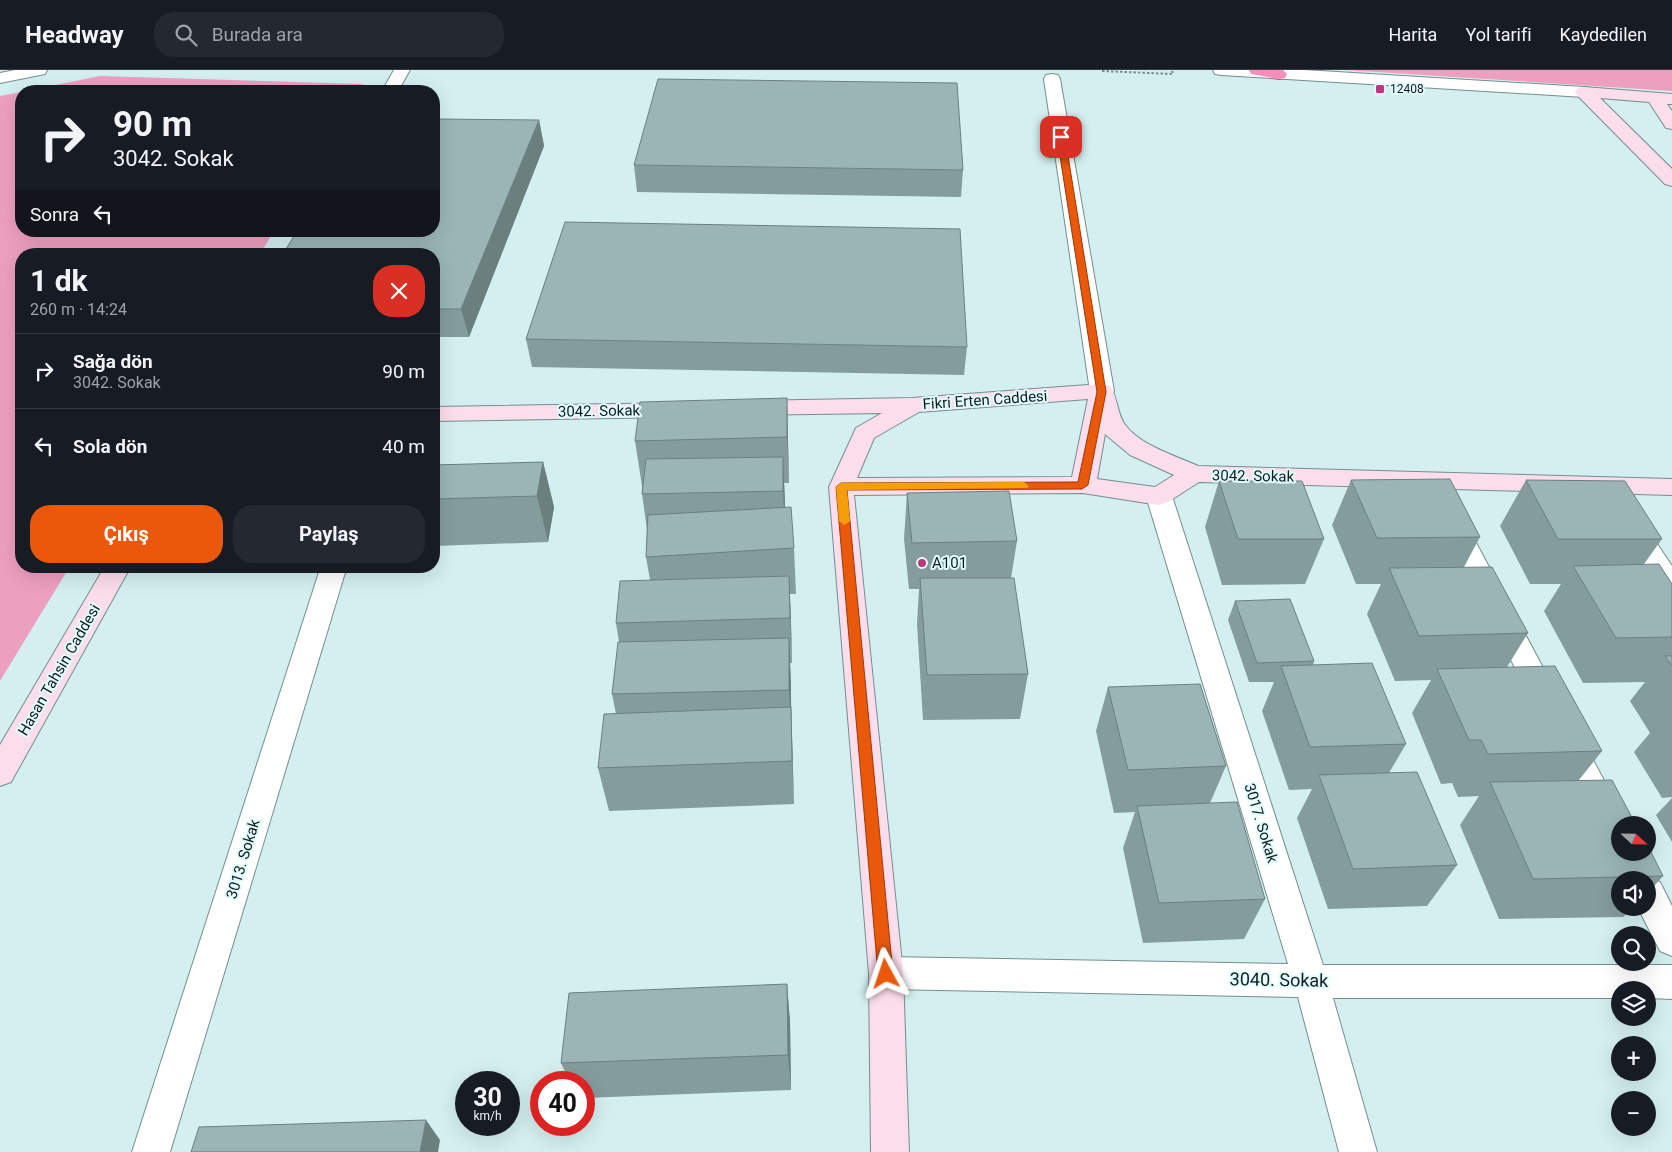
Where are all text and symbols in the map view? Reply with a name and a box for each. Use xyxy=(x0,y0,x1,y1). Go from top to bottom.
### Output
search box xyxy=(154,12,504,57)
text: Headway xyxy=(25,21,124,49)
icon: search xyxy=(172,21,200,49)
text: Burada ara xyxy=(212,23,303,46)
text: Harita xyxy=(1389,24,1437,45)
text: Yol tarifi xyxy=(1465,24,1532,45)
text: Kaydedilen xyxy=(1560,24,1647,45)
place label: 12408 xyxy=(1390,82,1424,96)
marker: 12408 xyxy=(1374,83,1386,95)
text: 90 m xyxy=(113,104,192,145)
icon: right xyxy=(30,105,95,170)
pin xyxy=(1040,116,1082,158)
icon: arrive xyxy=(1047,123,1075,151)
text: 3042. Sokak xyxy=(113,146,234,171)
icon: left xyxy=(89,200,117,228)
text: Sonra xyxy=(30,203,79,226)
text: 1 dk xyxy=(30,263,88,298)
button: close xyxy=(373,265,425,317)
text: 260 m · 14:24 xyxy=(30,300,127,319)
text: Sağa dön xyxy=(73,350,153,373)
icon: right xyxy=(30,357,58,385)
text: 90 m xyxy=(382,360,425,383)
text: 3042. Sokak xyxy=(73,373,161,392)
street label: Fikri Erten Caddesi xyxy=(922,387,1048,413)
street label: 3042. Sokak xyxy=(558,401,641,421)
icon: left xyxy=(30,432,58,460)
text: Sola dön xyxy=(73,435,147,458)
text: 40 m xyxy=(382,435,425,458)
street label: 3042. Sokak xyxy=(1212,466,1295,486)
button: Çıkış xyxy=(30,505,223,563)
button: Paylaş xyxy=(233,505,425,563)
place label: A101 xyxy=(932,554,967,572)
marker: A101 xyxy=(916,557,928,569)
street label: Hasan Tahsin Caddesi xyxy=(14,601,104,739)
street label: 3017. Sokak xyxy=(1240,781,1282,865)
north arrow xyxy=(1611,816,1656,861)
map controls xyxy=(1611,816,1656,1136)
street label: 3013. Sokak xyxy=(222,817,264,901)
button: sound xyxy=(1611,871,1656,916)
button: search xyxy=(1611,926,1656,971)
position arrow xyxy=(859,947,911,999)
street label: 3040. Sokak xyxy=(1229,968,1329,991)
button: layers xyxy=(1611,981,1656,1026)
button: + xyxy=(1611,1036,1656,1081)
speed limit sign: 40 xyxy=(530,1071,595,1136)
text: 30 xyxy=(473,1083,502,1112)
button: − xyxy=(1611,1091,1656,1136)
text: km/h xyxy=(473,1109,502,1123)

